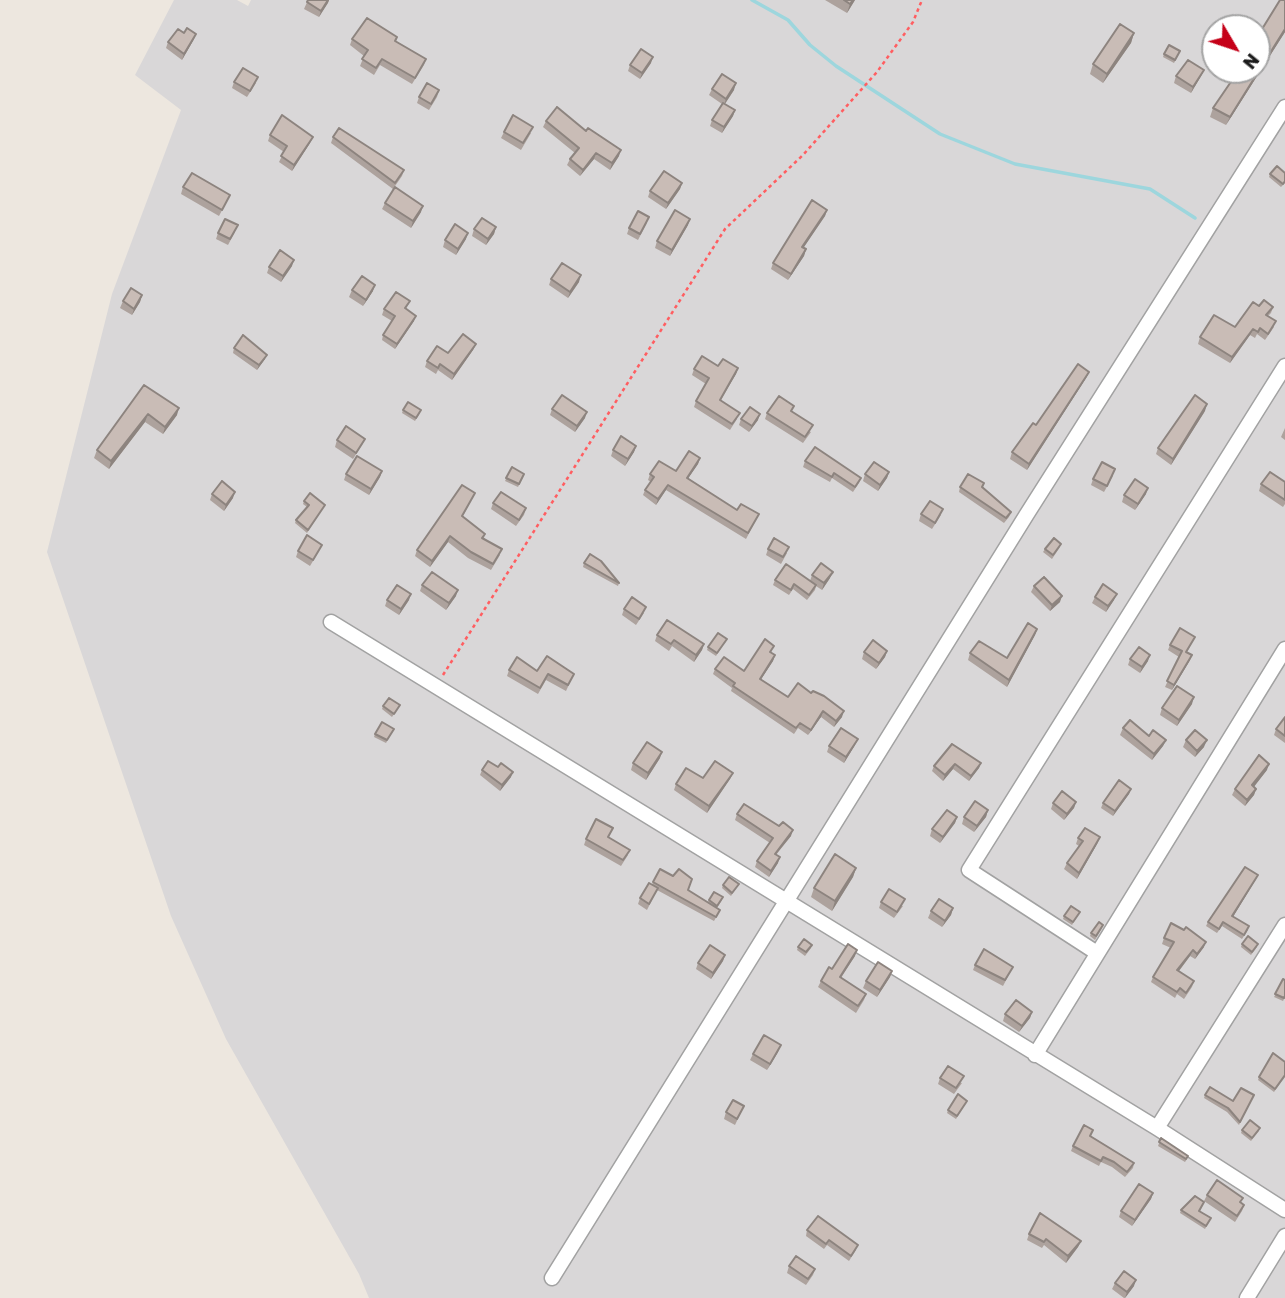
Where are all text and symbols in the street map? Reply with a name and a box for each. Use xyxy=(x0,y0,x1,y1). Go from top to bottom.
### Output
north arrow xyxy=(1201,14,1271,84)
text: N xyxy=(1238,49,1264,74)

